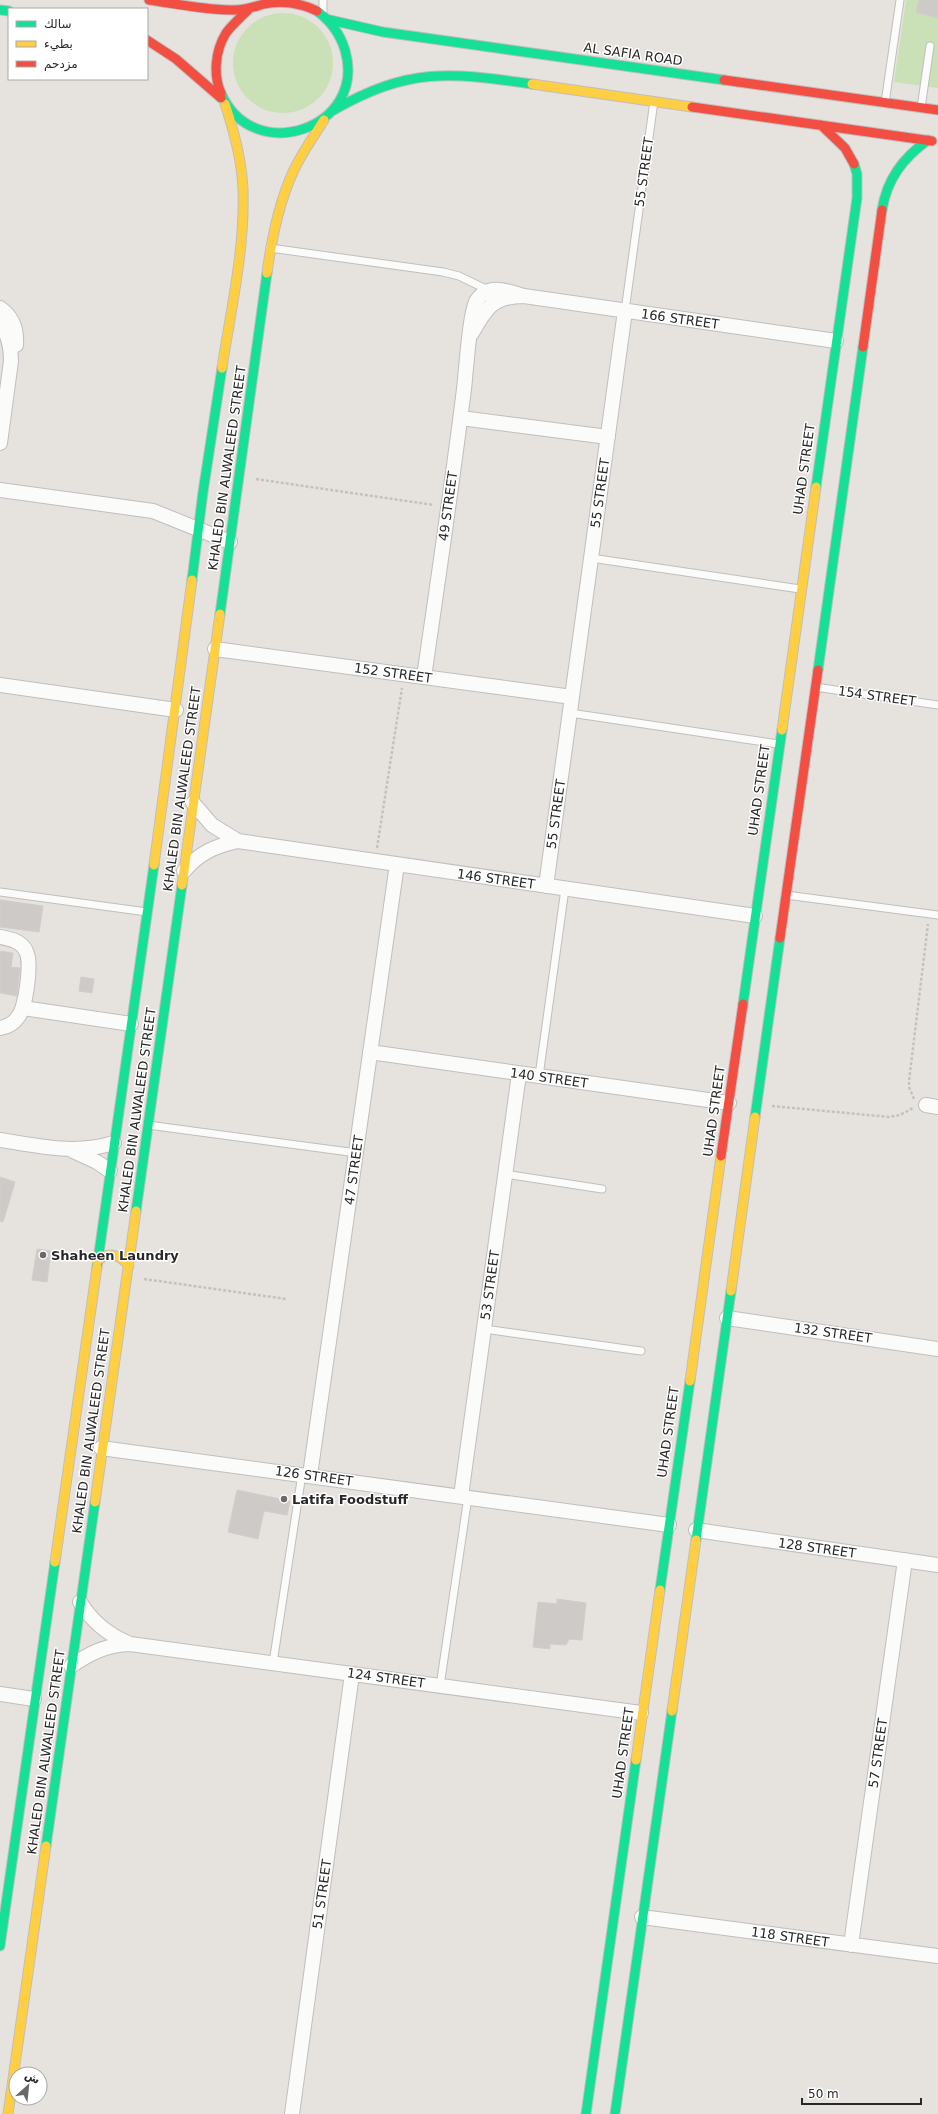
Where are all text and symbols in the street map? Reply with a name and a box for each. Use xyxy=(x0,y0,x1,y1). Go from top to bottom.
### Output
legend xyxy=(8,8,148,80)
text: سالك xyxy=(44,17,71,31)
text: بطيء xyxy=(44,37,73,51)
street label: AL SAFIA ROAD xyxy=(582,40,684,68)
text: مزدحم xyxy=(44,57,78,72)
street label: 55 STREET xyxy=(632,136,656,208)
street label: 166 STREET xyxy=(640,306,720,332)
street label: KHALED BIN ALWALEED STREET xyxy=(205,365,249,571)
street label: UHAD STREET xyxy=(790,422,818,516)
street label: 55 STREET xyxy=(588,457,612,529)
street label: 49 STREET xyxy=(436,470,460,542)
street label: 152 STREET xyxy=(353,660,433,686)
street label: 154 STREET xyxy=(837,683,917,709)
street label: KHALED BIN ALWALEED STREET xyxy=(160,686,204,892)
street label: UHAD STREET xyxy=(745,743,773,837)
street label: 55 STREET xyxy=(544,778,568,850)
street label: 146 STREET xyxy=(456,866,536,892)
street label: KHALED BIN ALWALEED STREET xyxy=(115,1007,159,1213)
street label: UHAD STREET xyxy=(700,1064,728,1158)
street label: 140 STREET xyxy=(509,1065,589,1091)
street label: 47 STREET xyxy=(342,1134,366,1206)
place label: Shaheen Laundry xyxy=(51,1248,179,1263)
street label: 53 STREET xyxy=(478,1249,502,1321)
marker: Shaheen Laundry xyxy=(38,1250,48,1260)
street label: 132 STREET xyxy=(793,1320,873,1346)
street label: KHALED BIN ALWALEED STREET xyxy=(69,1328,113,1534)
street label: UHAD STREET xyxy=(654,1385,682,1479)
street label: 126 STREET xyxy=(274,1463,354,1489)
place label: Latifa Foodstuff xyxy=(292,1492,408,1507)
marker: Latifa Foodstuff xyxy=(279,1494,289,1504)
street label: 128 STREET xyxy=(777,1535,857,1561)
street label: KHALED BIN ALWALEED STREET xyxy=(24,1649,68,1855)
street label: 124 STREET xyxy=(346,1665,426,1691)
street label: UHAD STREET xyxy=(609,1706,637,1800)
street label: 57 STREET xyxy=(866,1717,890,1789)
street label: 51 STREET xyxy=(310,1858,334,1930)
street label: 118 STREET xyxy=(750,1924,830,1950)
north arrow xyxy=(8,2066,48,2106)
text: ش xyxy=(23,2068,42,2087)
scale bar xyxy=(802,2080,921,2106)
text: 50 m xyxy=(808,2087,839,2101)

